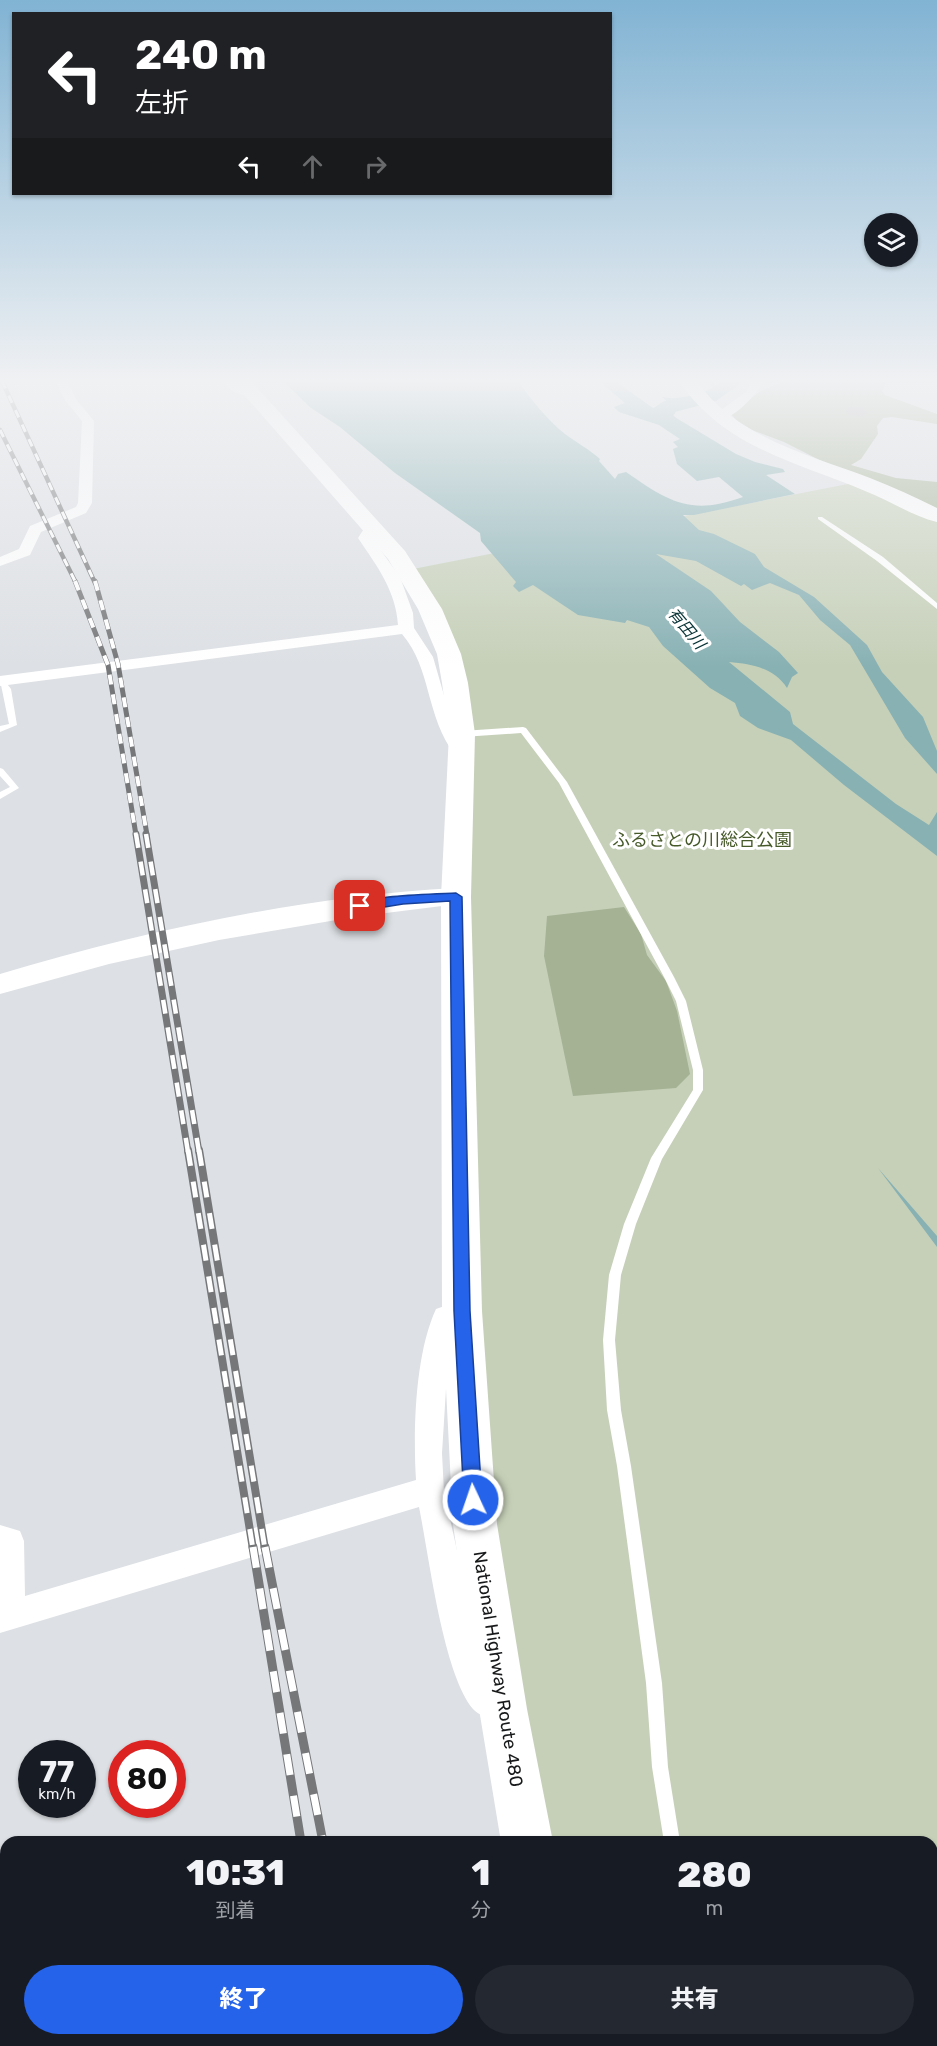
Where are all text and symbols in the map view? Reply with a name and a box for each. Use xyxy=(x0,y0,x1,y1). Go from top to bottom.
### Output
text: 240 m xyxy=(135,30,267,80)
icon: left xyxy=(36,36,114,114)
text: 左折 xyxy=(135,87,189,119)
icon: left xyxy=(233,150,266,183)
icon: ahead xyxy=(296,150,329,183)
icon: right xyxy=(359,150,392,183)
map controls xyxy=(864,213,918,267)
button: layers xyxy=(864,213,918,267)
water label: 有田川 xyxy=(664,604,711,654)
park label: ふるさとの川総合公園 xyxy=(612,829,792,851)
pin xyxy=(334,880,385,931)
icon: arrive xyxy=(343,889,376,922)
position arrow xyxy=(441,1468,505,1532)
street label: National Highway Route 480 xyxy=(468,1549,528,1789)
speed limit sign: 80 xyxy=(108,1740,186,1818)
text: 77 xyxy=(40,1754,74,1790)
text: km/h xyxy=(38,1785,76,1803)
text: 10:31 xyxy=(186,1851,285,1894)
text: 1 xyxy=(471,1851,490,1894)
text: 280 xyxy=(677,1853,752,1896)
text: m xyxy=(706,1896,723,1920)
text: 到着 xyxy=(215,1898,255,1922)
text: 分 xyxy=(471,1898,491,1922)
button: 終了 xyxy=(24,1965,463,2034)
button: 共有 xyxy=(475,1965,914,2034)

